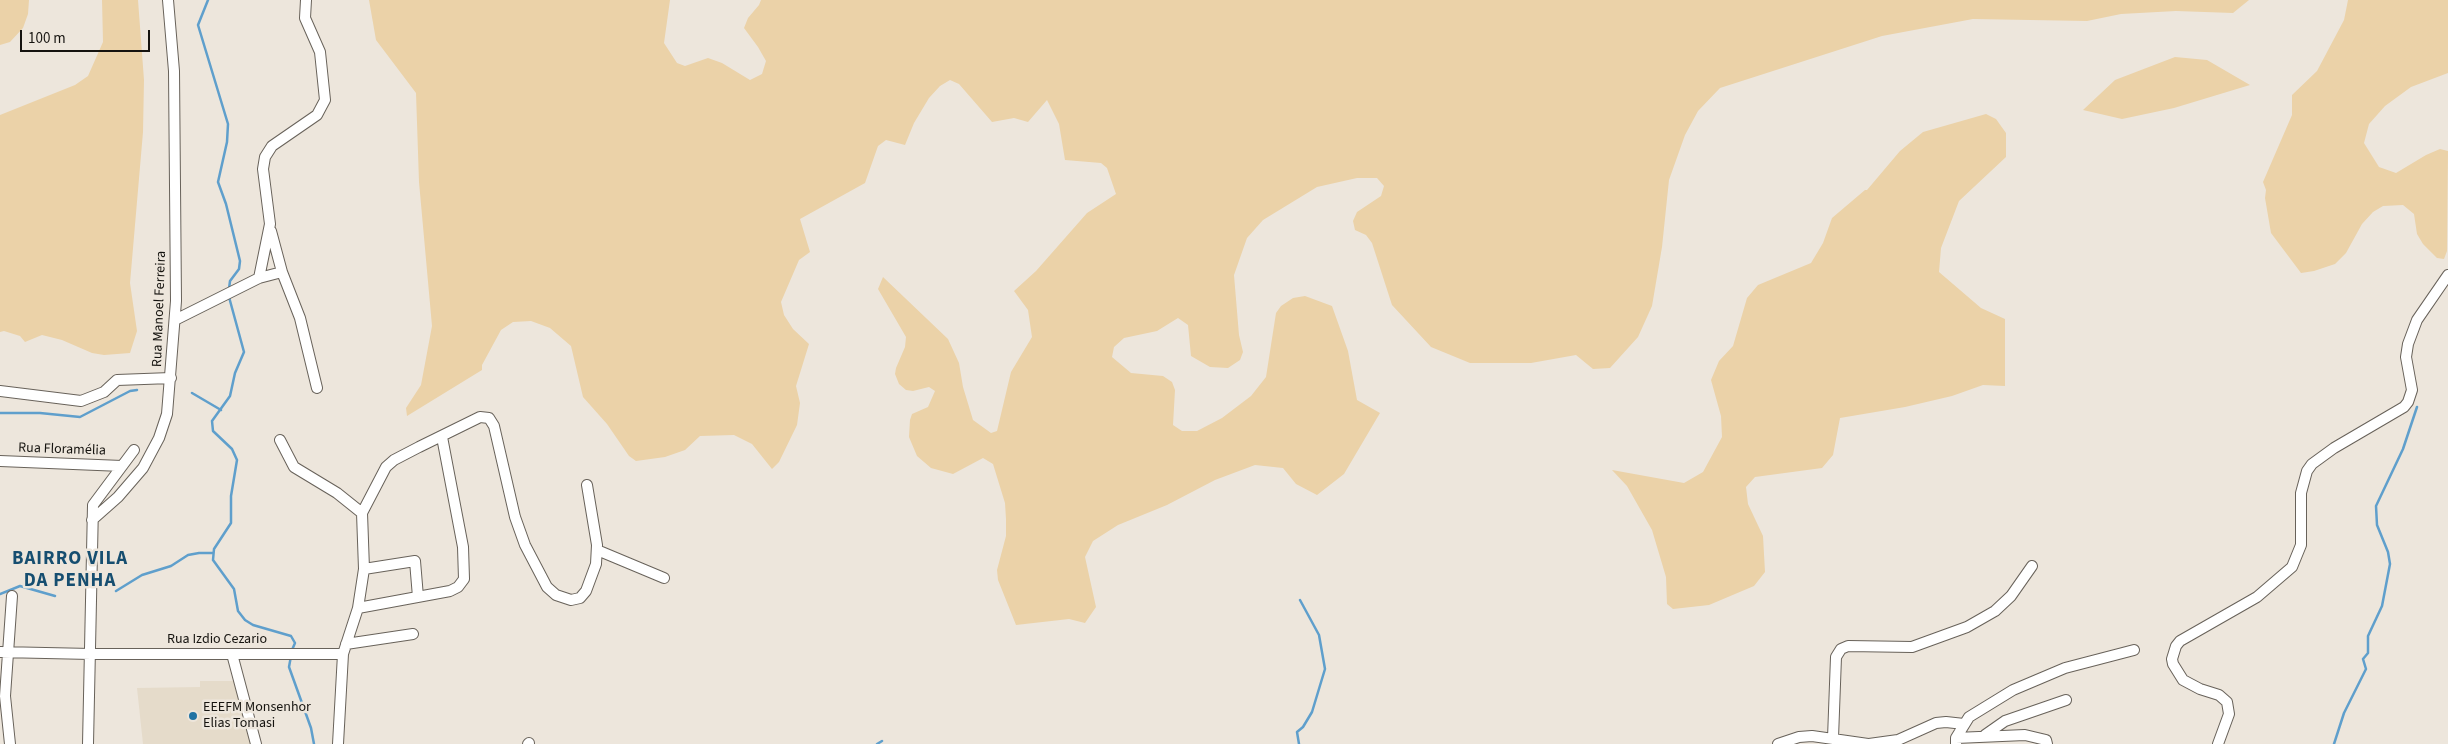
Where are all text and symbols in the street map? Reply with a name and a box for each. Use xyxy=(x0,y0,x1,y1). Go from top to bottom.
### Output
scale bar xyxy=(22,20,152,52)
text: 100 m xyxy=(28,28,66,49)
street label: Rua Manoel Ferreira xyxy=(150,251,170,367)
street label: Rua Floramélia xyxy=(18,440,106,460)
district label: BAIRRO VILA DA PENHA xyxy=(11,549,129,593)
street label: Rua Izdio Cezario xyxy=(167,632,267,648)
place label: EEEFM Monsenhor Elias Tomasi xyxy=(203,700,311,732)
marker: EEEFM Monsenhor Elias Tomasi xyxy=(187,710,199,722)

